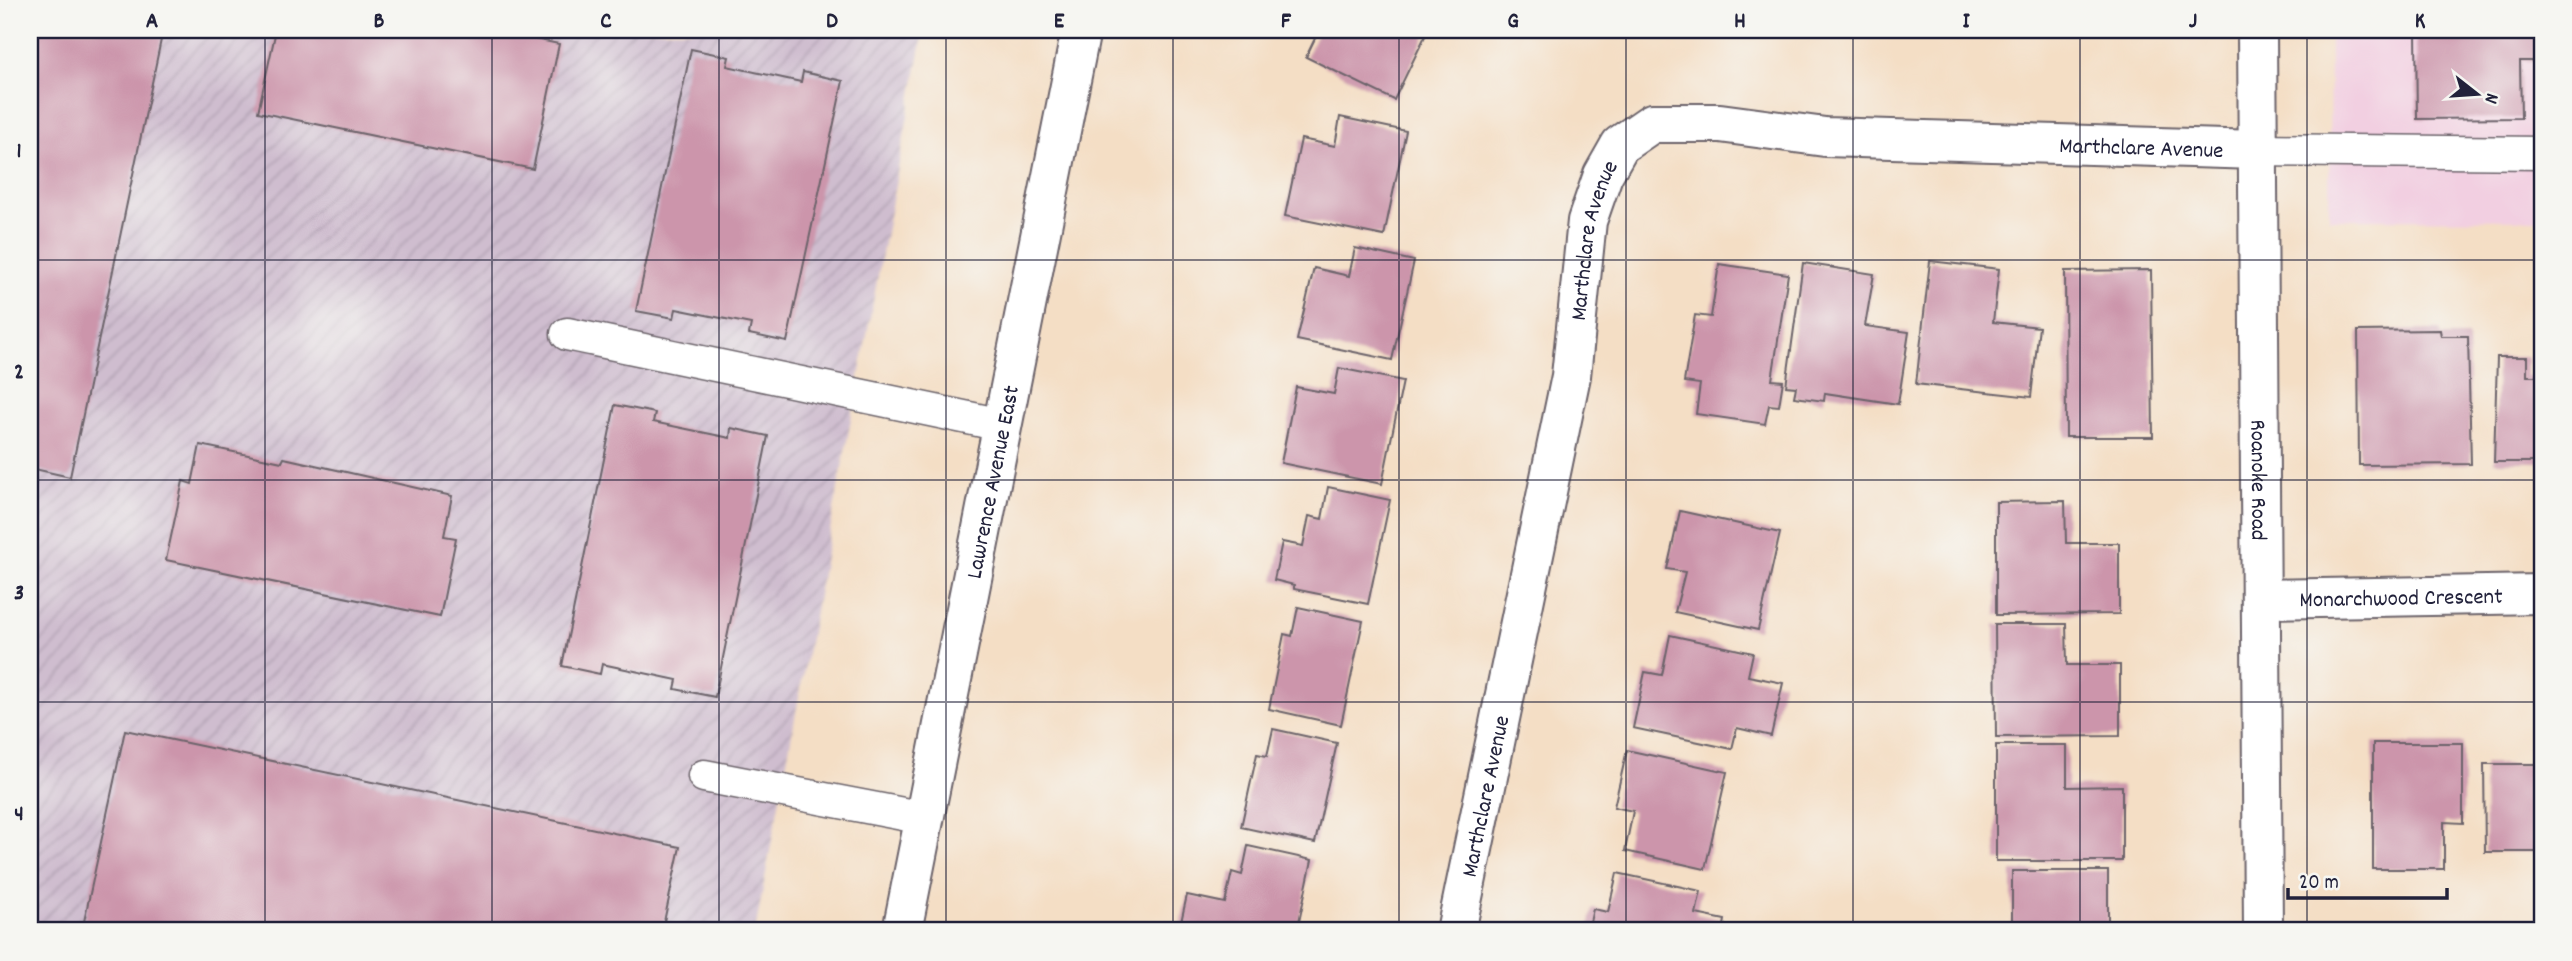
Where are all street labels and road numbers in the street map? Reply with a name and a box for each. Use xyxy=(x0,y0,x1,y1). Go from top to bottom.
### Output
street label: Marthclare Avenue xyxy=(2059,131,2224,169)
street label: Marthclare Avenue xyxy=(1564,155,1628,322)
street label: Lawrence Avenue East xyxy=(959,383,1030,582)
street label: Roanoke Road xyxy=(2240,419,2273,541)
street label: Monarchwood Crescent xyxy=(2299,582,2503,618)
street label: Marthclare Avenue xyxy=(1455,713,1520,880)

